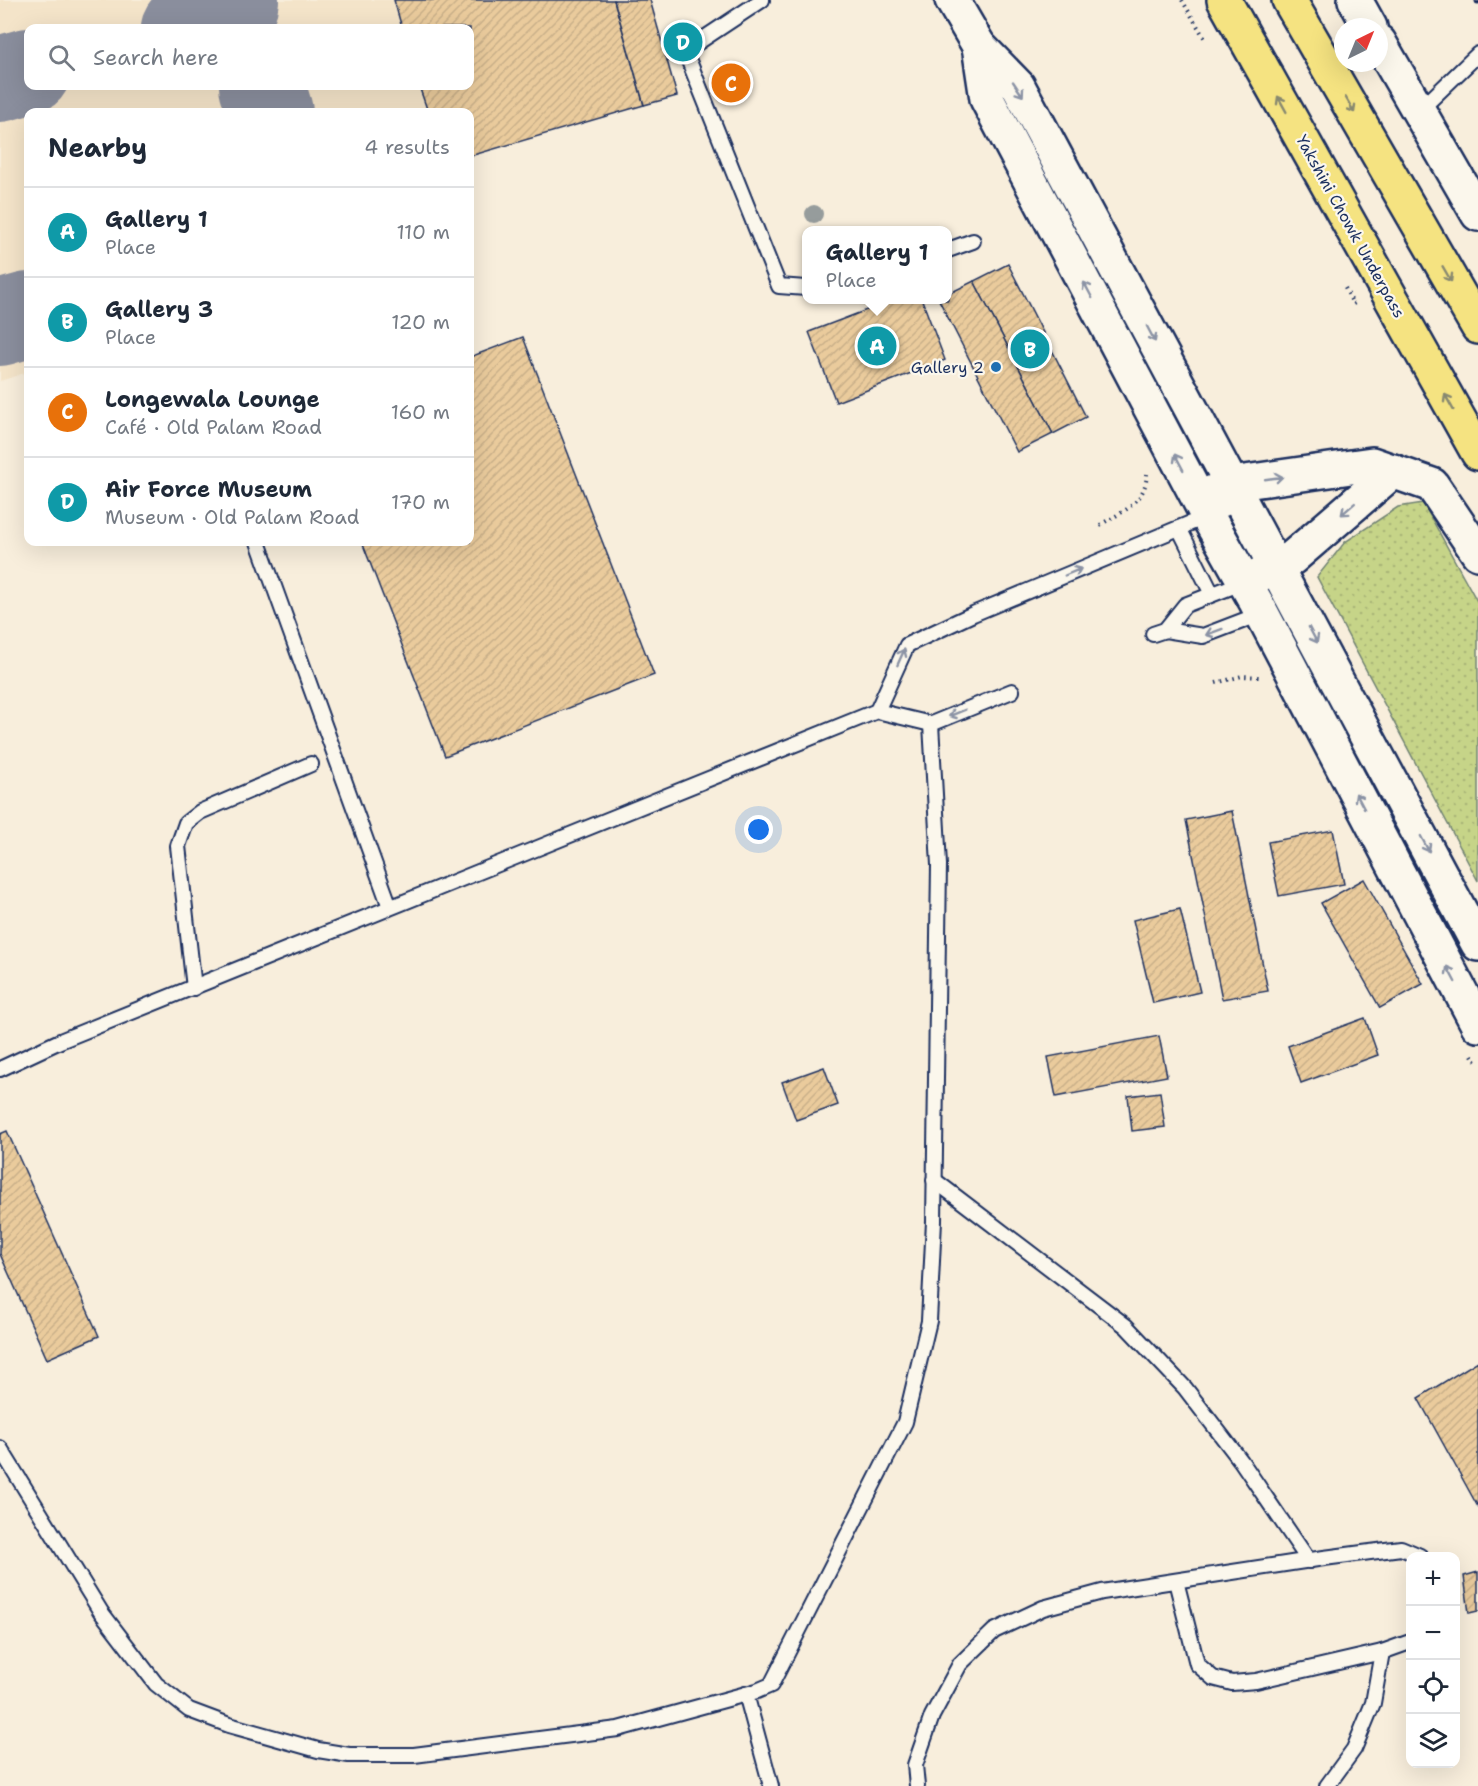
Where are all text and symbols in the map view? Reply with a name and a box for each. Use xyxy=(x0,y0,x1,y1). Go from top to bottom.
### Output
north arrow xyxy=(1334,18,1388,72)
pin: D xyxy=(664,20,702,64)
search box xyxy=(24,24,474,90)
icon: search xyxy=(45,41,78,74)
text: Search here xyxy=(93,43,219,72)
pin: C xyxy=(712,60,750,106)
one-way arrow xyxy=(1012,80,1024,97)
one-way arrow xyxy=(1276,96,1288,113)
one-way arrow xyxy=(1344,96,1356,113)
text: Nearby xyxy=(48,130,147,165)
street label: Yakshini Chowk Underpass xyxy=(1291,131,1410,322)
text: 4 results xyxy=(364,134,450,160)
text: Gallery 1 xyxy=(105,205,208,234)
text: A xyxy=(60,219,75,245)
text: 110 m xyxy=(396,219,450,245)
popup xyxy=(802,226,952,304)
text: Place xyxy=(105,234,156,260)
text: Gallery 1 xyxy=(826,238,928,267)
one-way arrow xyxy=(1442,265,1454,282)
text: Place xyxy=(826,267,877,293)
one-way arrow xyxy=(1082,282,1094,299)
text: Gallery 3 xyxy=(105,295,213,324)
text: B xyxy=(61,309,74,335)
text: 120 m xyxy=(391,309,450,335)
text: Place xyxy=(105,324,156,350)
pin: A xyxy=(858,324,896,368)
one-way arrow xyxy=(1145,325,1157,342)
pin: B xyxy=(1010,326,1050,372)
place label: Gallery 2 xyxy=(911,357,984,378)
marker: Gallery 2 xyxy=(989,360,1003,374)
text: Longewala Lounge xyxy=(105,385,320,414)
one-way arrow xyxy=(1443,394,1455,411)
text: C xyxy=(61,399,74,425)
text: 160 m xyxy=(391,399,450,425)
text: Café · Old Palam Road xyxy=(105,414,322,440)
one-way arrow xyxy=(1173,454,1184,472)
one-way arrow xyxy=(1264,473,1284,484)
text: Air Force Museum xyxy=(105,475,312,504)
text: D xyxy=(60,489,75,515)
text: 170 m xyxy=(391,489,450,515)
one-way arrow xyxy=(1340,503,1356,516)
text: Museum · Old Palam Road xyxy=(105,504,360,530)
one-way arrow xyxy=(1063,566,1082,577)
one-way arrow xyxy=(1308,626,1319,644)
one-way arrow xyxy=(1206,627,1224,638)
one-way arrow xyxy=(896,649,908,667)
one-way arrow xyxy=(949,708,967,719)
one-way arrow xyxy=(1354,793,1366,810)
your location xyxy=(744,815,773,844)
one-way arrow xyxy=(1420,835,1431,853)
one-way arrow xyxy=(1445,965,1456,983)
map controls xyxy=(1406,1552,1460,1768)
button: + xyxy=(1406,1552,1460,1606)
button: − xyxy=(1406,1606,1460,1660)
button: locate xyxy=(1406,1660,1460,1714)
button: layers xyxy=(1406,1714,1460,1768)

